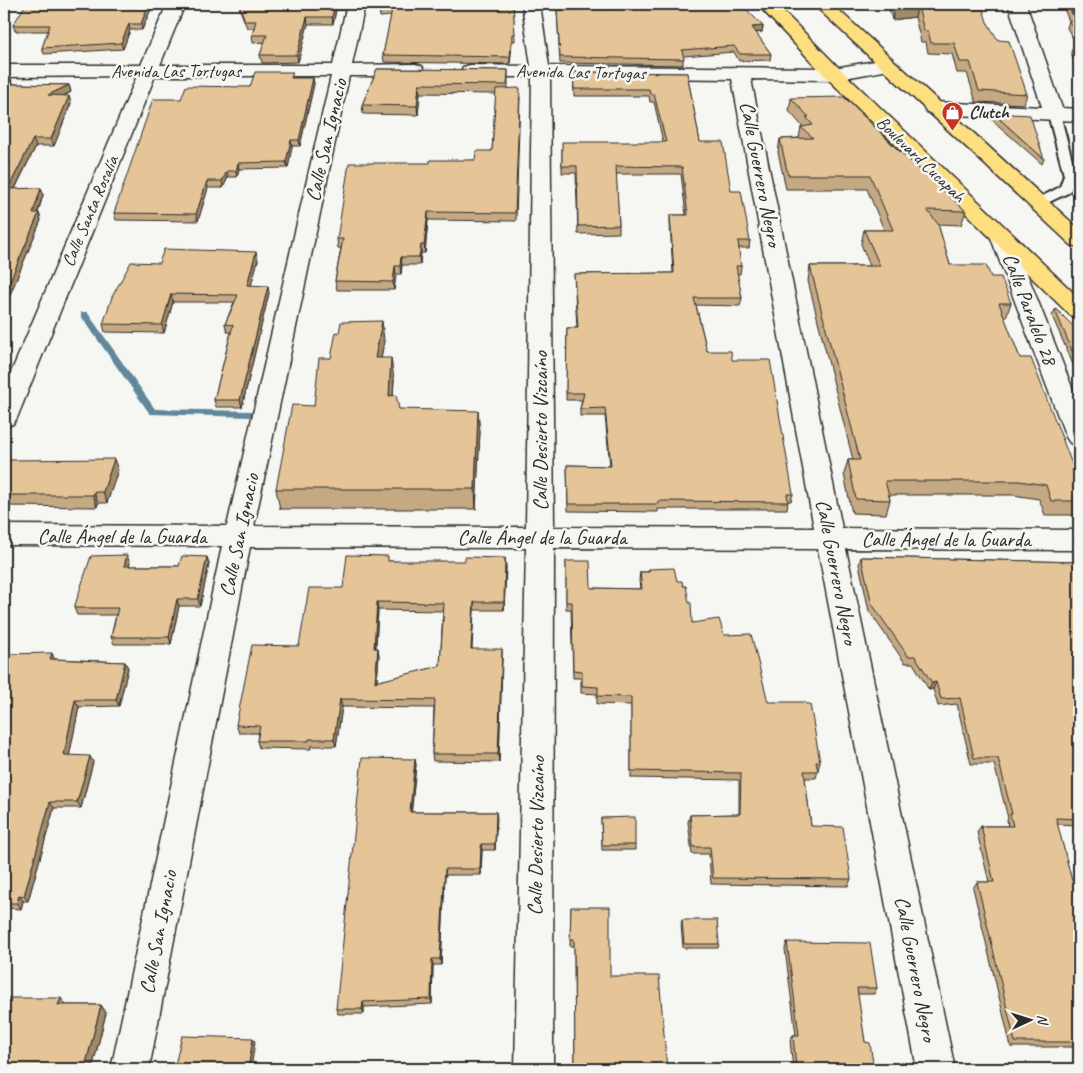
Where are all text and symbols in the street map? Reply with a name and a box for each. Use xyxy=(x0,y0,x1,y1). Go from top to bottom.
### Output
street label: Avenida Las Tortugas xyxy=(111,60,243,82)
street label: Avenida Las Tortugas xyxy=(516,60,648,84)
street label: Calle San Ignacio xyxy=(299,75,353,204)
street label: Calle Guerrero Negro xyxy=(734,99,788,251)
shop icon: Clutch xyxy=(941,100,965,131)
place label: Clutch xyxy=(969,101,1010,123)
street label: Boulevard Cucapah xyxy=(872,111,971,208)
street label: Calle Santa Rosalía xyxy=(57,151,124,270)
street label: Calle Paralelo 28 xyxy=(997,249,1064,371)
street label: Calle Desierto Vizcaíno xyxy=(527,350,553,511)
street label: Calle San Ignacio xyxy=(213,470,265,599)
street label: Calle Guerrero Negro xyxy=(810,497,864,649)
street label: Calle Ángel de la Guarda xyxy=(37,523,209,549)
street label: Calle Ángel de la Guarda xyxy=(457,524,629,550)
street label: Calle Ángel de la Guarda xyxy=(861,526,1033,552)
street label: Calle Desierto Vizcaíno xyxy=(522,754,550,916)
street label: Calle San Ignacio xyxy=(133,867,183,996)
street label: Calle Guerrero Negro xyxy=(889,894,943,1046)
north arrow xyxy=(1006,996,1056,1046)
text: N xyxy=(1034,1014,1051,1026)

